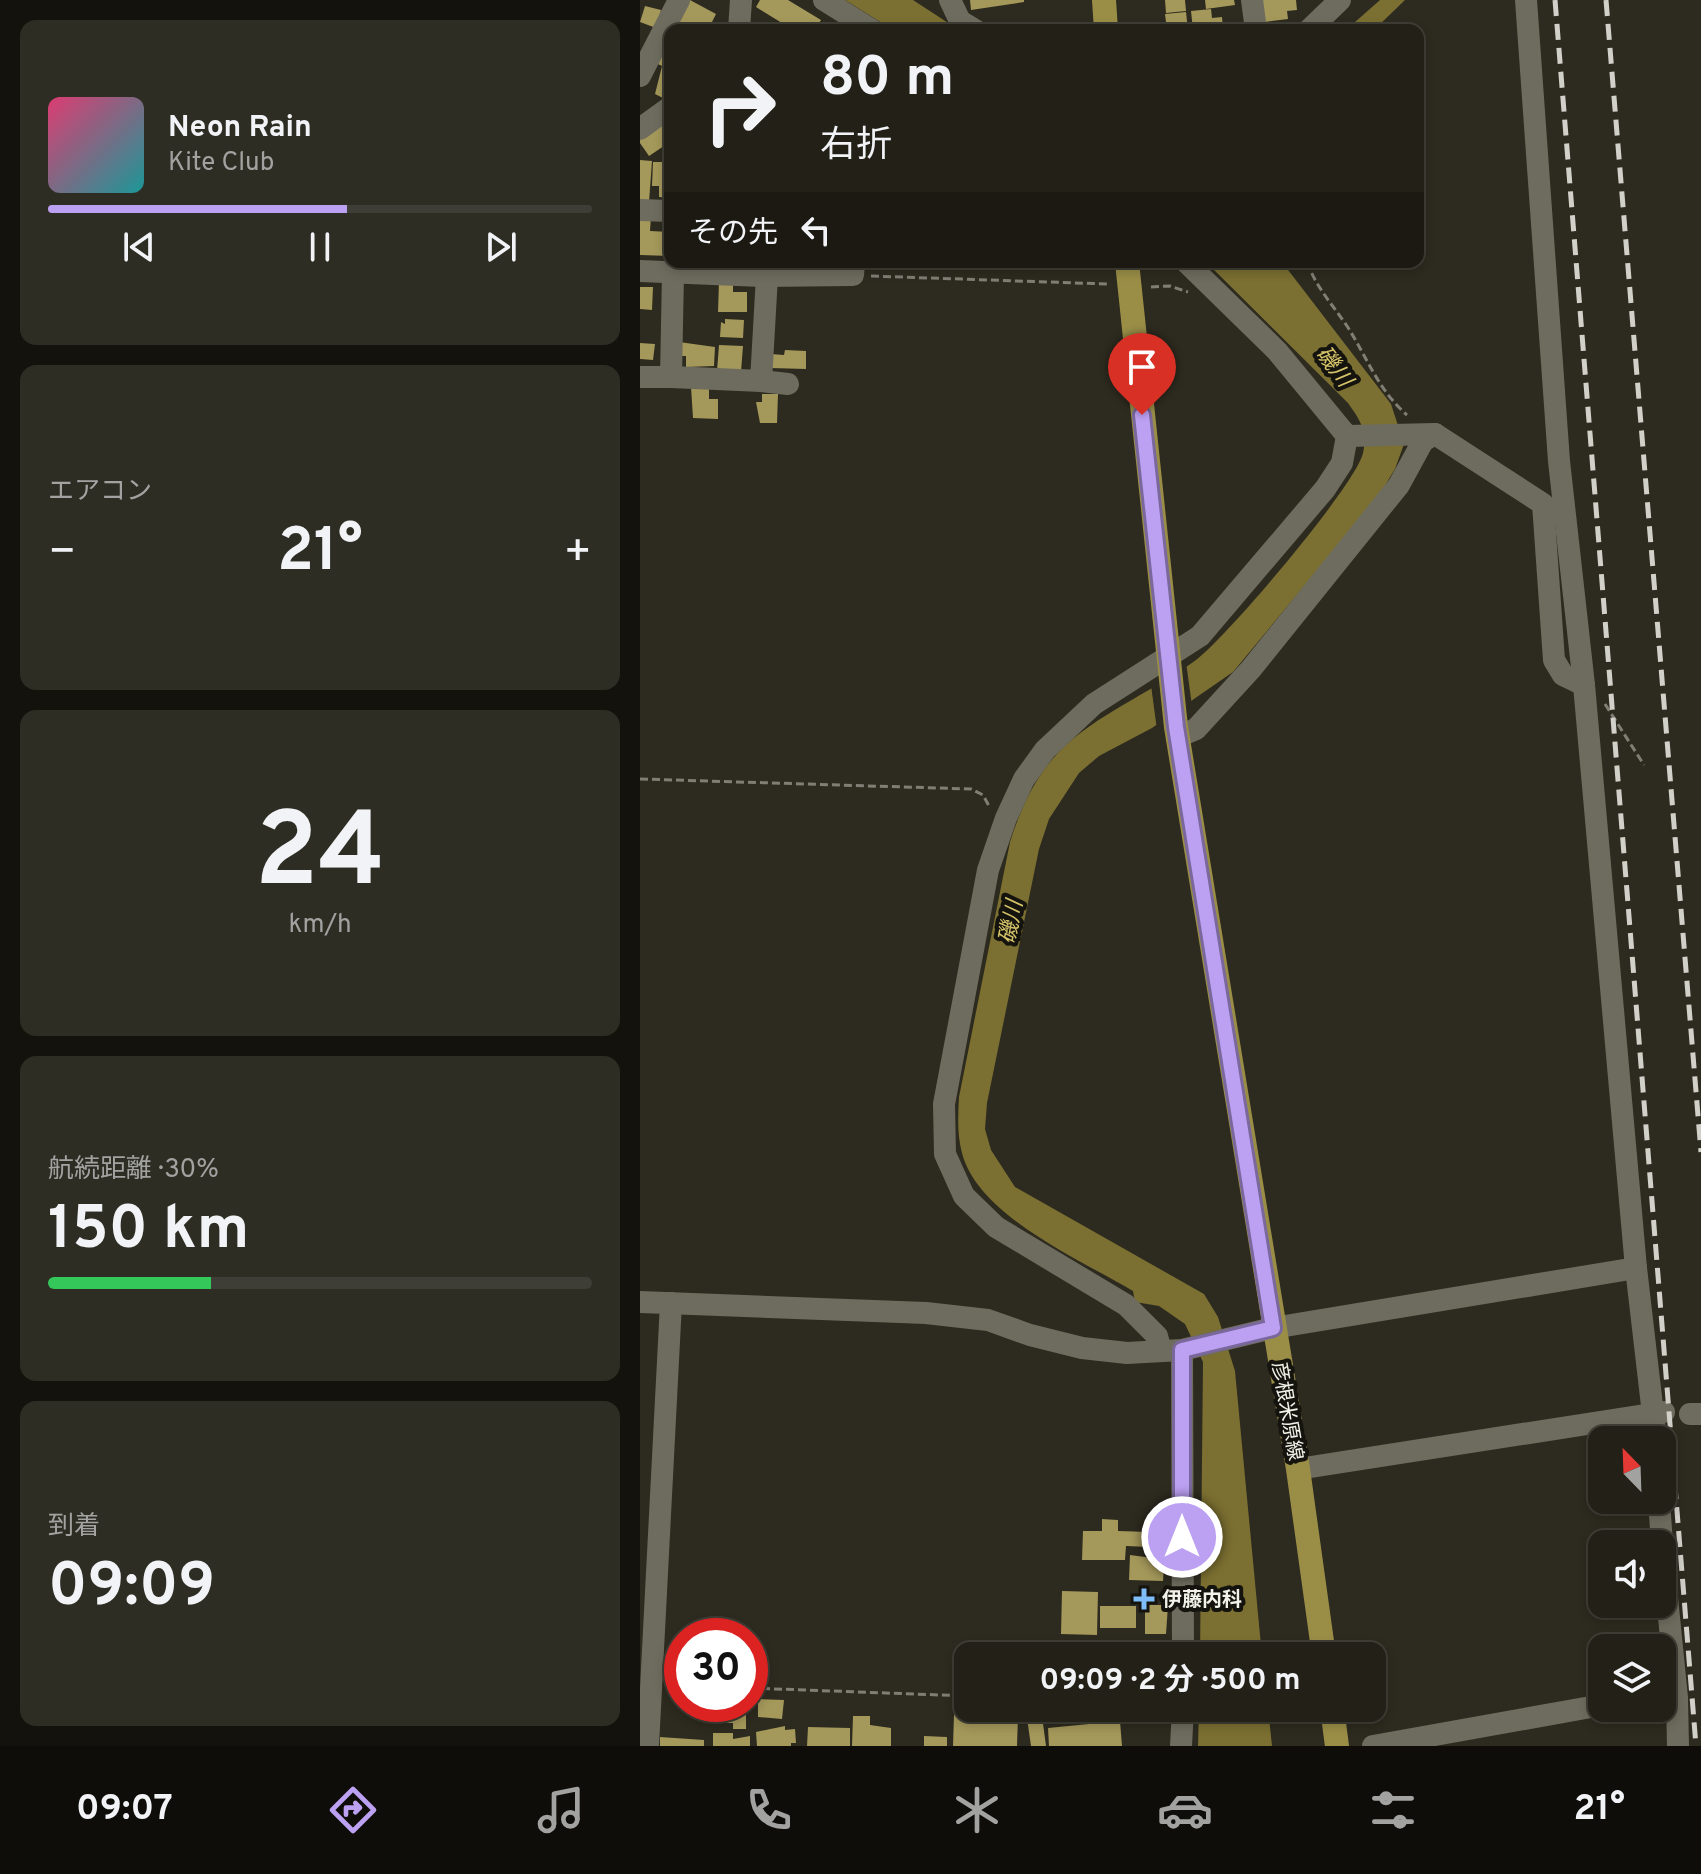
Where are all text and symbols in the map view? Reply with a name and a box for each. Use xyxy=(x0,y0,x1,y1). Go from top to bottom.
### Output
text: 80 m xyxy=(820,45,954,115)
icon: right xyxy=(688,56,792,160)
text: Neon Rain xyxy=(168,110,312,147)
text: 右折 xyxy=(820,124,892,170)
text: Kite Club xyxy=(168,147,274,180)
icon: left xyxy=(794,208,838,252)
text: その先 xyxy=(688,216,778,253)
icon: previous xyxy=(117,225,161,269)
icon: pause xyxy=(298,225,342,269)
icon: next xyxy=(479,225,523,269)
pin xyxy=(1108,333,1176,415)
water label: 磯川 xyxy=(1309,342,1358,395)
icon: arrive xyxy=(1120,345,1164,389)
text: エアコン xyxy=(48,476,152,509)
text: 21° xyxy=(277,516,363,592)
text: − xyxy=(48,526,76,582)
text: + xyxy=(564,526,592,582)
text: 24 xyxy=(255,791,385,923)
water label: 磯川 xyxy=(995,896,1030,947)
text: km/h xyxy=(288,909,352,942)
text: 航続距離 · 30% xyxy=(48,1154,219,1187)
text: 150 km xyxy=(48,1194,249,1270)
street label: 彦根米原線 xyxy=(1265,1360,1308,1463)
north arrow xyxy=(1588,1426,1676,1514)
map controls xyxy=(1588,1426,1676,1722)
position arrow xyxy=(1140,1495,1224,1579)
text: 到着 xyxy=(48,1511,100,1544)
button: sound xyxy=(1588,1530,1676,1618)
text: 09:09 xyxy=(48,1551,215,1627)
marker: 伊藤内科 xyxy=(1133,1588,1155,1610)
place label: 伊藤内科 xyxy=(1162,1588,1242,1614)
speed limit sign: 30 xyxy=(664,1618,768,1722)
button: layers xyxy=(1588,1634,1676,1722)
text: 09:09 · 2 分 · 500 m xyxy=(1039,1663,1301,1700)
icon: directions xyxy=(325,1782,381,1838)
icon: music xyxy=(533,1782,589,1838)
icon: phone xyxy=(741,1782,797,1838)
icon: climate xyxy=(949,1782,1005,1838)
icon: car xyxy=(1157,1782,1213,1838)
icon: filters xyxy=(1365,1782,1421,1838)
text: 09:07 xyxy=(76,1787,173,1833)
text: 21° xyxy=(1574,1787,1625,1833)

